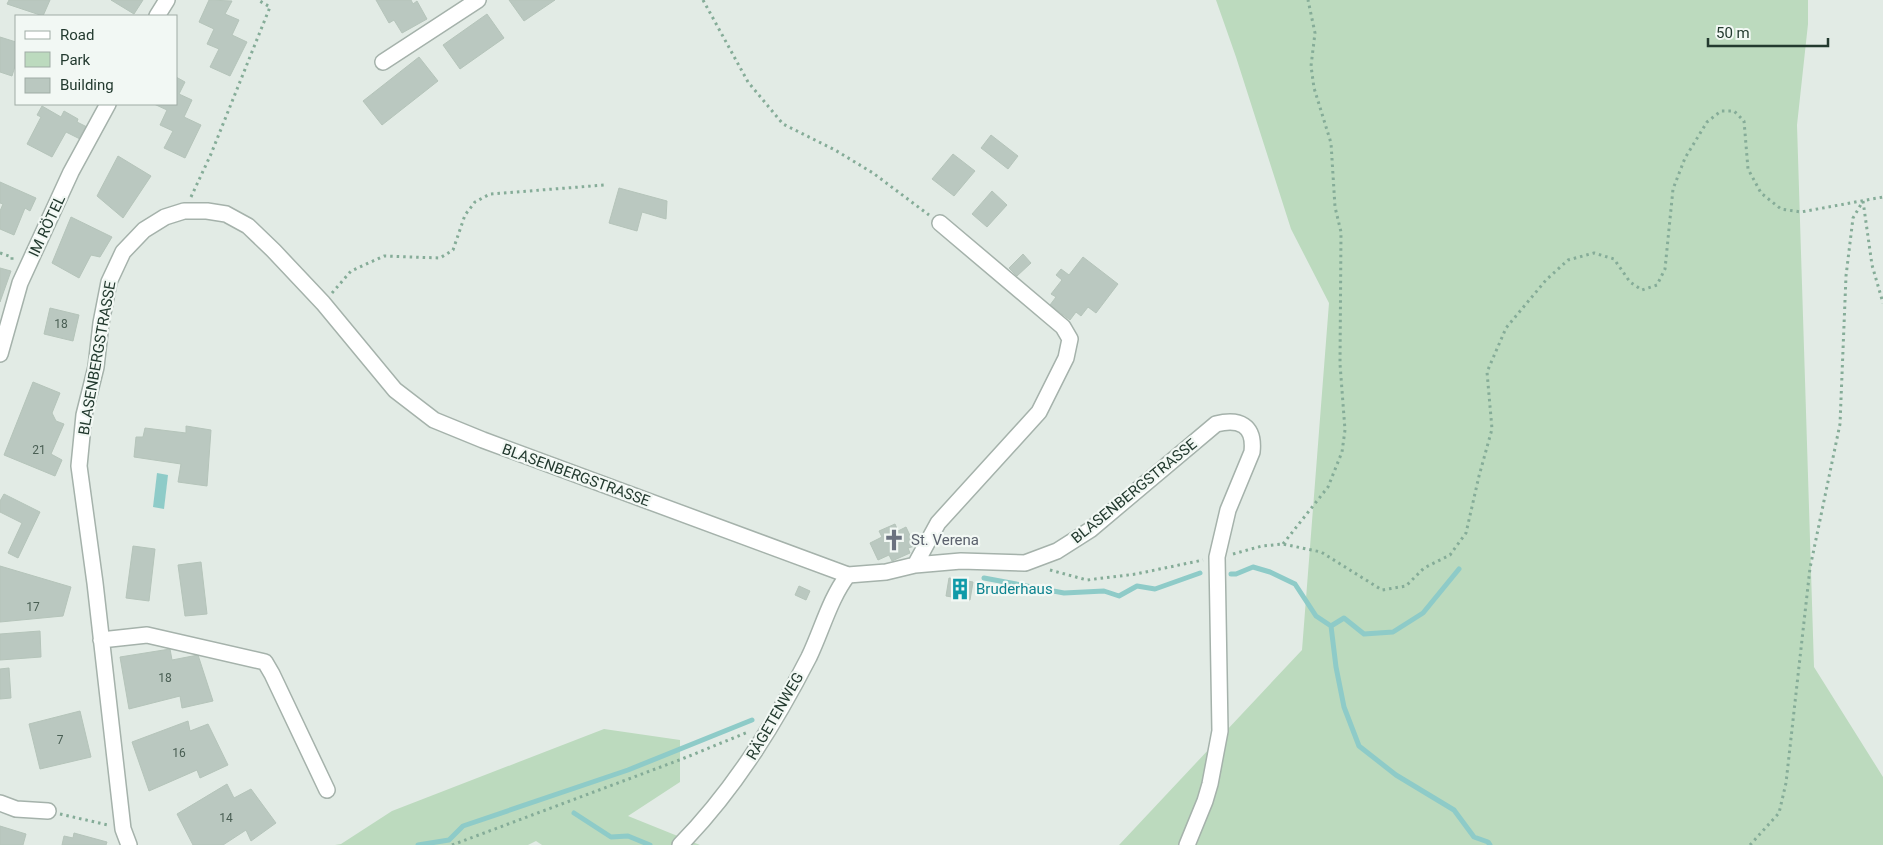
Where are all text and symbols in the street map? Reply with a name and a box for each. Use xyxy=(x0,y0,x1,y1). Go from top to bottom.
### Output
legend xyxy=(15,15,178,105)
scale bar xyxy=(1708,15,1828,47)
text: 50 m xyxy=(1716,24,1750,42)
text: Road xyxy=(60,26,94,44)
text: Park xyxy=(60,51,91,69)
text: Building xyxy=(60,76,114,94)
street label: IM RÖTEL xyxy=(25,192,69,260)
street label: BLASENBERGSTRASSE xyxy=(75,279,119,436)
house number: 18 xyxy=(54,317,68,331)
street label: BLASENBERGSTRASSE xyxy=(1068,435,1201,547)
street label: BLASENBERGSTRASSE xyxy=(500,440,653,510)
house number: 21 xyxy=(32,443,46,457)
church icon: St. Verena xyxy=(881,527,907,553)
place label: St. Verena xyxy=(911,531,979,549)
building icon: Bruderhaus xyxy=(947,576,973,602)
place label: Bruderhaus xyxy=(976,580,1053,598)
house number: 17 xyxy=(26,600,40,614)
street label: RÄGETENWEG xyxy=(743,669,807,763)
house number: 18 xyxy=(158,671,172,685)
house number: 7 xyxy=(57,733,64,747)
house number: 16 xyxy=(172,746,186,760)
house number: 14 xyxy=(219,811,233,825)

